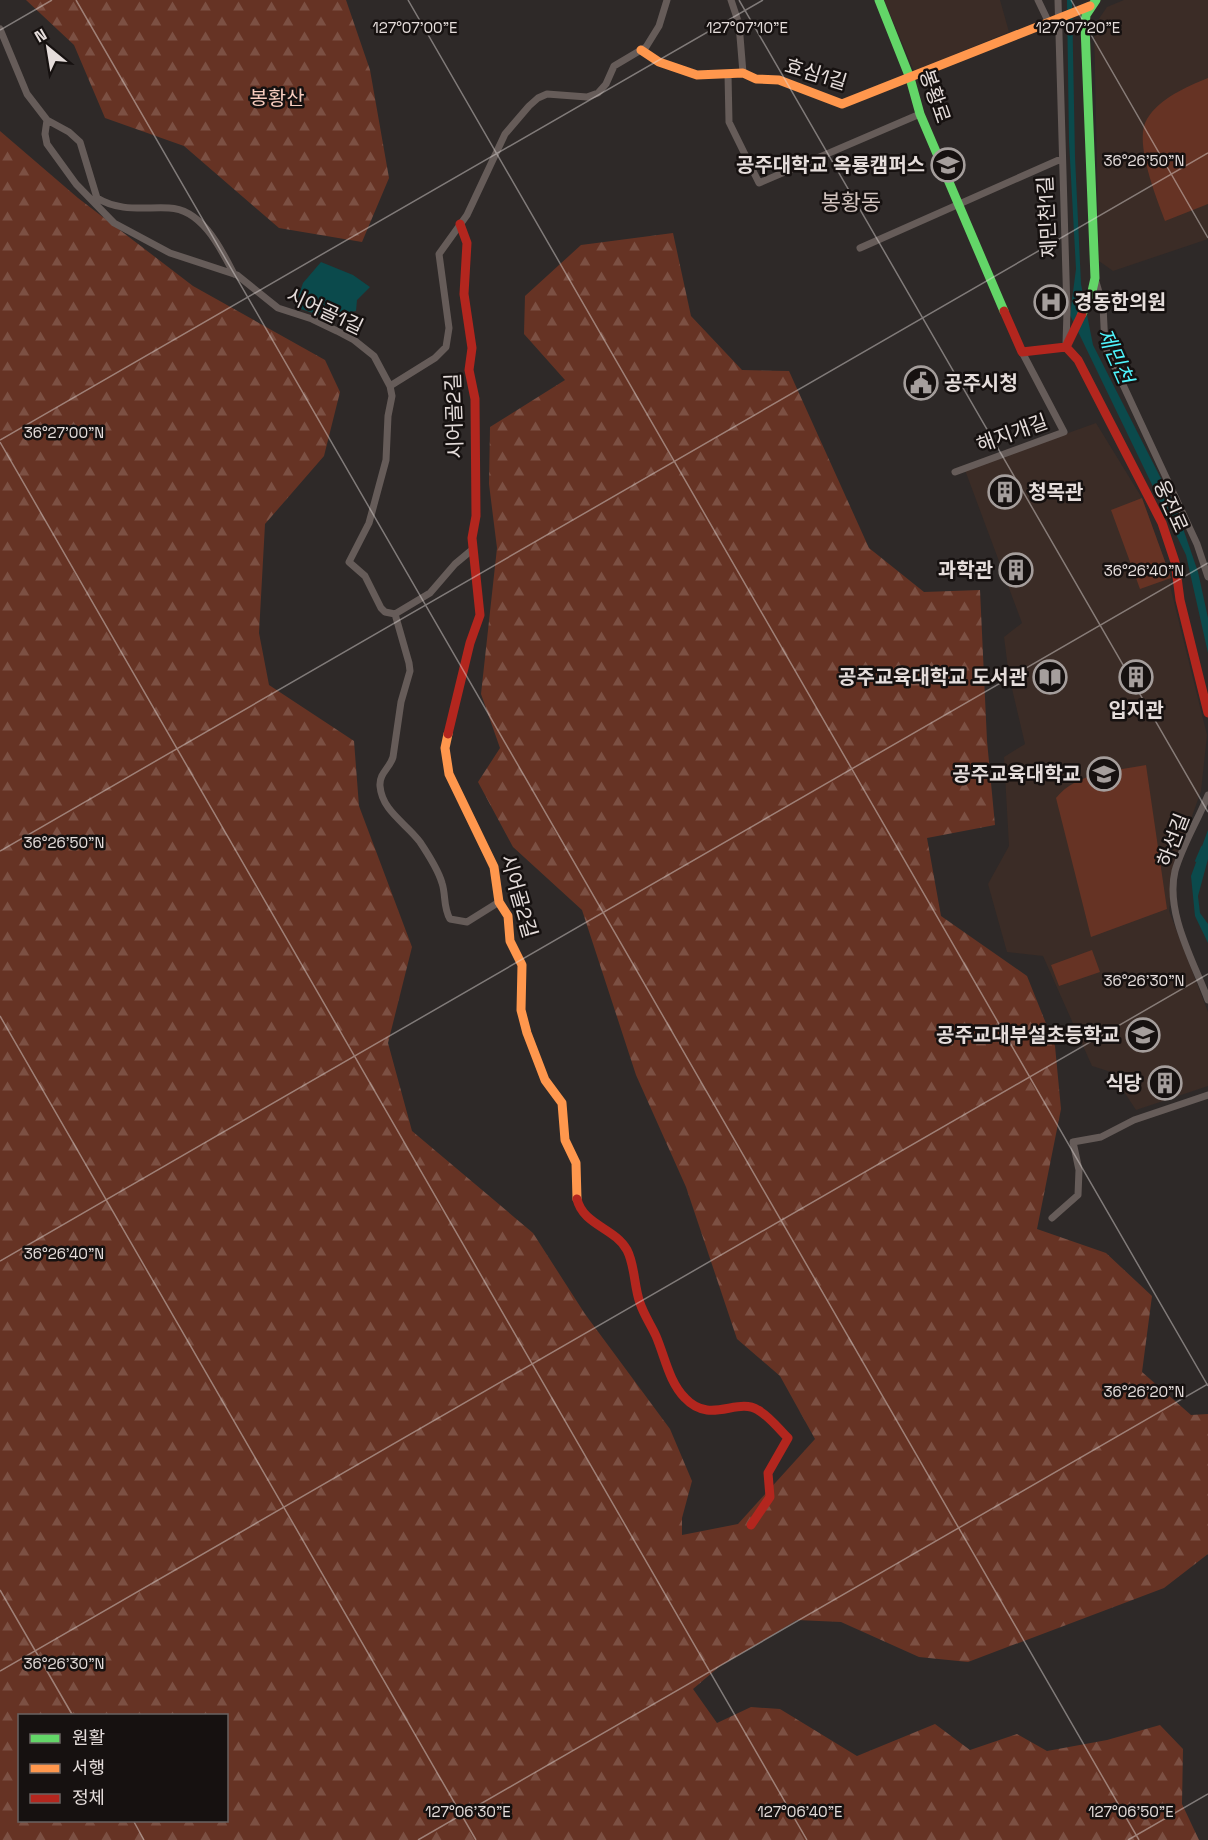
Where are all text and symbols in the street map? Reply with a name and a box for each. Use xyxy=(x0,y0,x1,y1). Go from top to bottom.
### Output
north arrow xyxy=(18,18,78,78)
text: 127°07'00"E xyxy=(373,18,458,37)
text: 127°07'10"E xyxy=(706,18,788,37)
text: 127°07'20"E xyxy=(1036,18,1120,37)
text: N xyxy=(31,24,51,47)
street label: 효심1길 xyxy=(782,52,850,96)
street label: 봉황로 xyxy=(914,66,956,126)
park label: 봉황산 xyxy=(249,85,305,111)
school or university icon: 공주대학교 옥룡캠퍼스 xyxy=(930,147,966,183)
text: 36°26'50"N xyxy=(1104,151,1184,170)
place label: 공주대학교 옥룡캠퍼스 xyxy=(736,152,925,178)
street label: 제민천1길 xyxy=(1032,175,1062,259)
district label: 봉황동 xyxy=(821,188,881,216)
street label: 시어골1길 xyxy=(282,282,368,340)
hospital icon: 경동한의원 xyxy=(1033,284,1069,320)
place label: 경동한의원 xyxy=(1074,289,1166,315)
water label: 제민천 xyxy=(1091,324,1141,390)
public building icon: 공주시청 xyxy=(903,365,939,401)
place label: 공주시청 xyxy=(944,370,1018,396)
street label: 시어골2길 xyxy=(440,373,468,459)
street label: 해지개길 xyxy=(973,408,1051,458)
text: 36°27'00"N xyxy=(24,423,104,442)
building icon: 청목관 xyxy=(987,474,1023,510)
street label: 웅진로 xyxy=(1148,475,1194,537)
place label: 청목관 xyxy=(1028,479,1084,505)
building icon: 과학관 xyxy=(998,552,1034,588)
place label: 과학관 xyxy=(938,557,994,583)
text: 36°26'40"N xyxy=(1104,561,1184,580)
library icon: 공주교육대학교 도서관 xyxy=(1032,659,1068,695)
building icon: 입지관 xyxy=(1118,659,1154,695)
place label: 공주교육대학교 도서관 xyxy=(838,664,1028,690)
place label: 입지관 xyxy=(1108,697,1164,723)
school or university icon: 공주교육대학교 xyxy=(1086,756,1122,792)
place label: 공주교육대학교 xyxy=(952,761,1081,787)
street label: 하선길 xyxy=(1151,810,1195,870)
text: 36°26'50"N xyxy=(24,833,104,852)
street label: 시어골2길 xyxy=(495,851,543,941)
text: 36°26'30"N xyxy=(1104,971,1184,990)
school or university icon: 공주교대부설초등학교 xyxy=(1125,1017,1161,1053)
place label: 공주교대부설초등학교 xyxy=(936,1022,1120,1048)
building icon: 식당 xyxy=(1147,1065,1183,1101)
place label: 식당 xyxy=(1105,1070,1142,1096)
text: 36°26'40"N xyxy=(24,1244,104,1263)
text: 36°26'20"N xyxy=(1104,1382,1184,1401)
text: 36°26'30"N xyxy=(24,1654,104,1673)
legend xyxy=(18,1714,228,1822)
text: 원활 xyxy=(72,1726,105,1749)
text: 서행 xyxy=(72,1756,105,1779)
text: 정체 xyxy=(72,1786,105,1809)
text: 127°06'30"E xyxy=(425,1802,511,1821)
text: 127°06'40"E xyxy=(757,1802,843,1821)
text: 127°06'50"E xyxy=(1088,1802,1174,1821)

